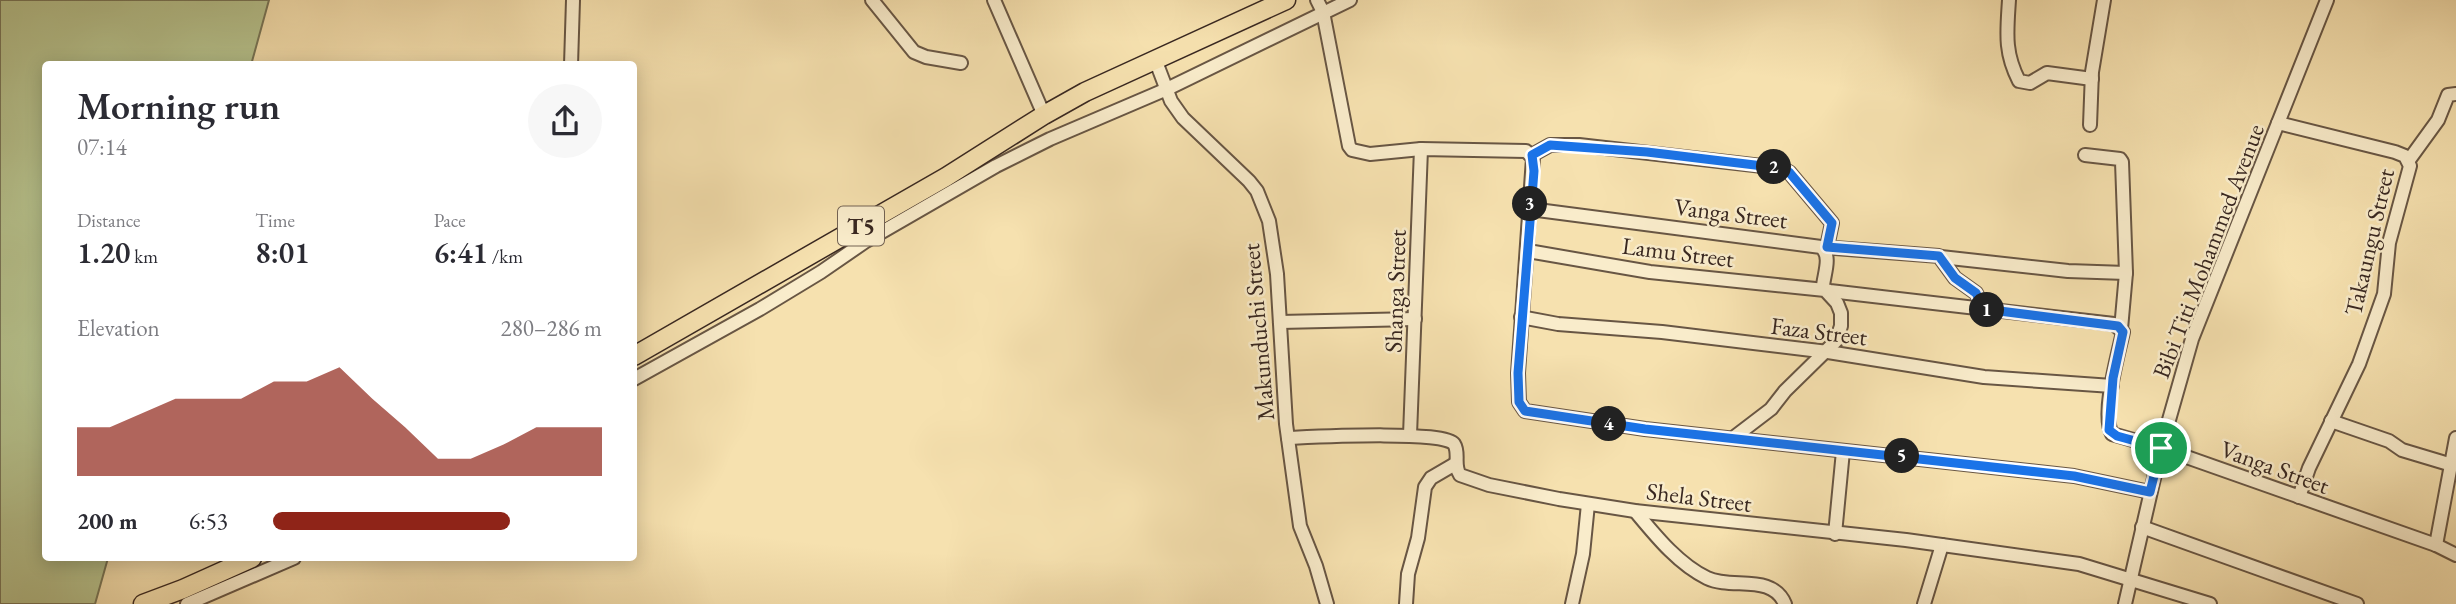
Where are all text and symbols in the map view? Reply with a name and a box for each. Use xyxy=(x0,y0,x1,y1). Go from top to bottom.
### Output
text: Morning run xyxy=(77,81,280,130)
button: share xyxy=(528,84,602,158)
street label: Bibi Titi Mohammed Avenue xyxy=(2145,119,2271,383)
text: 07:14 xyxy=(77,132,127,162)
pin: 2 xyxy=(1756,150,1792,184)
text: 2 xyxy=(1768,154,1779,179)
street label: Takaungu Street xyxy=(2337,165,2401,319)
pin: 3 xyxy=(1512,186,1548,222)
text: 3 xyxy=(1524,191,1535,216)
street label: Vanga Street xyxy=(1673,191,1790,235)
road number: T5 xyxy=(838,206,884,246)
text: Distance xyxy=(77,208,140,233)
text: Time xyxy=(255,208,295,233)
text: Pace xyxy=(434,208,466,233)
street label: Shanga Street xyxy=(1377,228,1413,353)
street label: Lamu Street xyxy=(1620,230,1736,274)
text: 1.20 xyxy=(77,233,130,272)
text: 8:01 xyxy=(255,233,310,272)
text: 6:41 xyxy=(434,233,488,272)
street label: Makunduchi Street xyxy=(1235,242,1281,422)
text: km xyxy=(130,244,158,269)
text: /km xyxy=(488,244,523,269)
pin: 1 xyxy=(1969,292,2004,328)
text: 1 xyxy=(1981,297,1992,322)
street label: Faza Street xyxy=(1769,310,1869,352)
text: Elevation xyxy=(77,313,160,343)
text: 280–286 m xyxy=(501,313,602,343)
pin: 4 xyxy=(1592,406,1626,442)
text: 4 xyxy=(1603,411,1614,436)
pin xyxy=(2131,418,2191,478)
icon: arrive xyxy=(2142,429,2180,467)
street label: Vanga Street xyxy=(2216,433,2334,501)
pin: 5 xyxy=(1884,438,1920,474)
text: 5 xyxy=(1896,443,1907,468)
street label: Shela Street xyxy=(1645,475,1754,519)
text: 200 m xyxy=(77,506,138,536)
text: 6:53 xyxy=(189,506,228,536)

